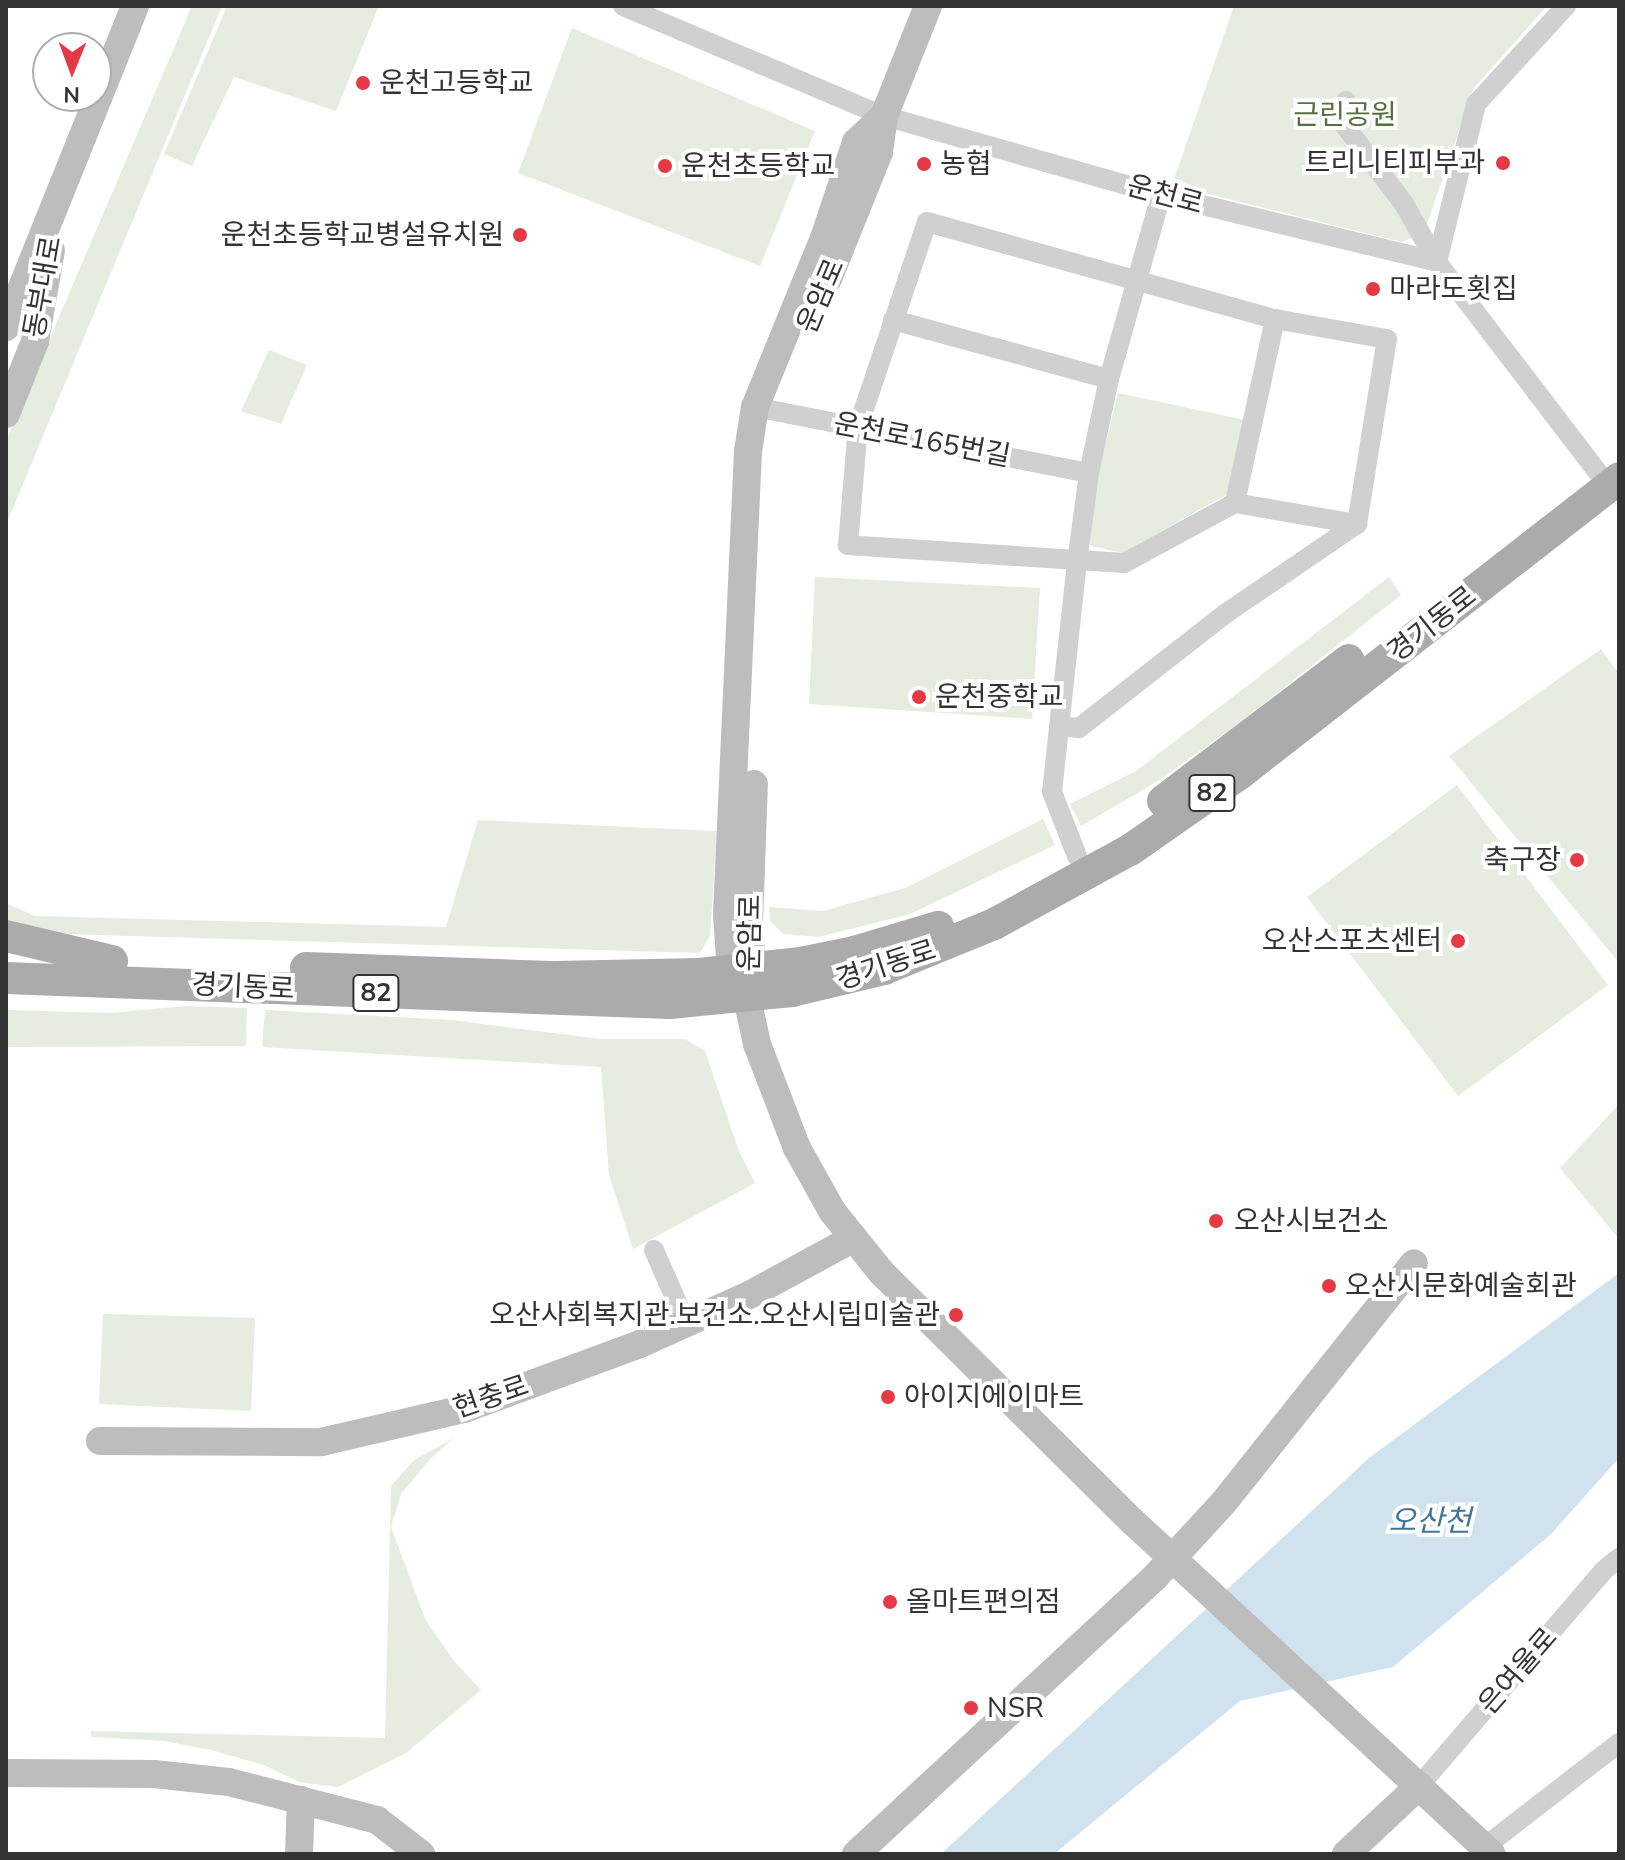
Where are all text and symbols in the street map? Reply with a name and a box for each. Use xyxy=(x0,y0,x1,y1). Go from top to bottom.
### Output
north arrow xyxy=(32,32,112,112)
place label: 운천고등학교 xyxy=(379,66,534,100)
marker: 운천고등학교 xyxy=(354,74,372,92)
text: N xyxy=(63,79,80,109)
park label: 근린공원 xyxy=(1293,98,1397,132)
place label: 트리니티피부과 xyxy=(1305,146,1485,180)
place label: 농협 xyxy=(940,147,992,181)
place label: 운천초등학교 xyxy=(681,149,836,183)
marker: 트리니티피부과 xyxy=(1492,152,1514,174)
marker: 농협 xyxy=(915,155,933,173)
marker: 운천초등학교 xyxy=(656,157,674,175)
street label: 운천로 xyxy=(1123,169,1207,221)
place label: 운천초등학교병설유치원 xyxy=(221,218,504,252)
marker: 운천초등학교병설유치원 xyxy=(511,226,529,244)
street label: 동부대로 xyxy=(18,233,68,341)
street label: 운암로 xyxy=(790,254,852,338)
place label: 마라도횟집 xyxy=(1389,272,1518,306)
marker: 마라도횟집 xyxy=(1364,280,1382,298)
street label: 운천로165번길 xyxy=(831,406,1013,474)
street label: 경기동로 xyxy=(1381,579,1483,669)
place label: 운천중학교 xyxy=(935,680,1064,714)
marker: 운천중학교 xyxy=(910,688,928,706)
road number: 82 xyxy=(1188,771,1236,815)
place label: 축구장 xyxy=(1484,843,1561,877)
marker: 축구장 xyxy=(1568,851,1586,869)
street label: 운암로 xyxy=(733,894,767,972)
place label: 오산스포츠센터 xyxy=(1262,924,1442,958)
marker: 오산스포츠센터 xyxy=(1449,932,1467,950)
street label: 경기동로 xyxy=(832,933,940,997)
street label: 경기동로 xyxy=(191,968,295,1006)
road number: 82 xyxy=(352,971,400,1015)
place label: 오산시보건소 xyxy=(1234,1204,1389,1238)
marker: 오산시보건소 xyxy=(1205,1210,1227,1232)
place label: 오산시문화예술회관 xyxy=(1345,1269,1577,1303)
marker: 오산시문화예술회관 xyxy=(1320,1277,1338,1295)
place label: 오산사회복지관.보건소.오산시립미술관 xyxy=(489,1298,940,1332)
marker: 오산사회복지관.보건소.오산시립미술관 xyxy=(947,1306,965,1324)
street label: 현충로 xyxy=(449,1369,533,1425)
place label: 아이지에이마트 xyxy=(904,1380,1084,1414)
marker: 아이지에이마트 xyxy=(879,1388,897,1406)
water label: 오산천 xyxy=(1389,1504,1471,1540)
place label: 올마트편의점 xyxy=(906,1585,1061,1619)
marker: 올마트편의점 xyxy=(881,1593,899,1611)
street label: 은여울로 xyxy=(1472,1621,1564,1721)
place label: NSR xyxy=(987,1691,1044,1725)
marker: NSR xyxy=(962,1699,980,1717)

